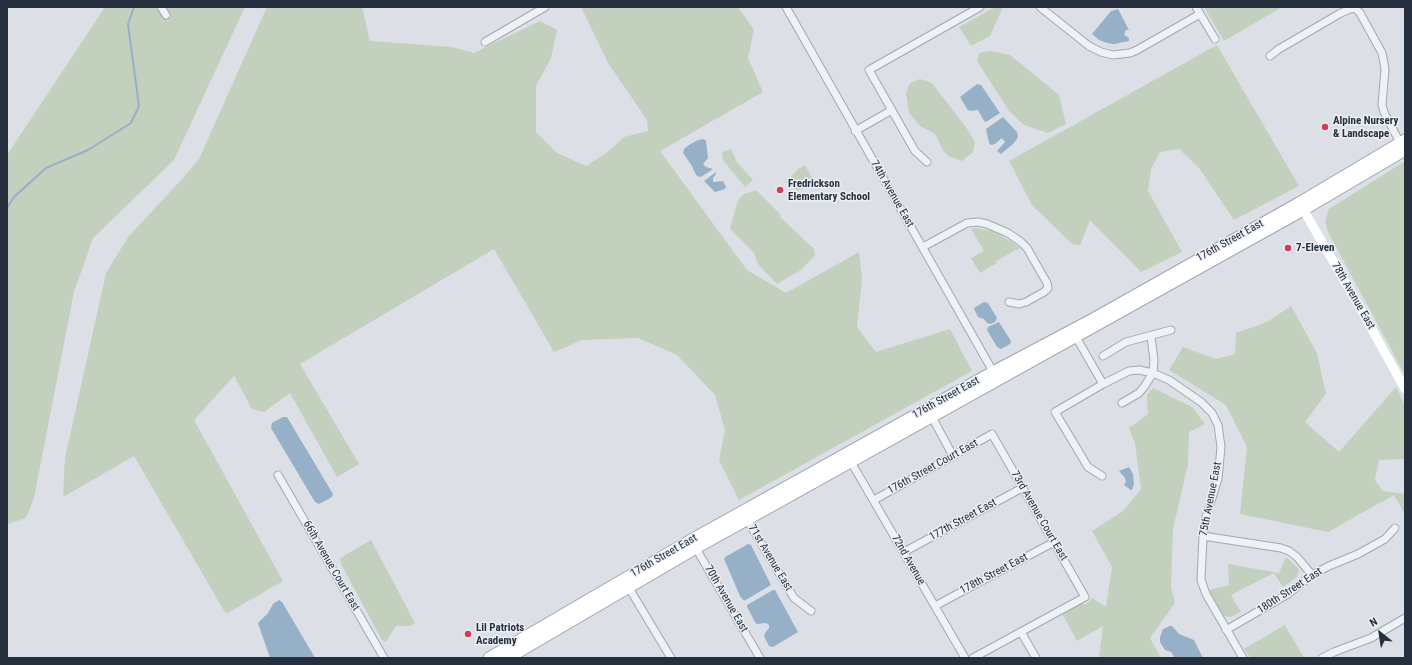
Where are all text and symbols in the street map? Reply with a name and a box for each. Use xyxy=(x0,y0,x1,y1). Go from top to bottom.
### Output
place label: Alpine Nursery & Landscape xyxy=(1333,114,1398,140)
marker: Alpine Nursery & Landscape xyxy=(1320,122,1330,132)
street label: 74th Avenue East xyxy=(867,158,917,230)
place label: Fredrickson Elementary School xyxy=(788,177,870,203)
marker: Fredrickson Elementary School xyxy=(775,185,785,195)
street label: 176th Street East xyxy=(1194,217,1266,265)
place label: 7-Eleven xyxy=(1296,241,1334,255)
marker: 7-Eleven xyxy=(1283,243,1293,253)
street label: 78th Avenue East xyxy=(1328,260,1378,332)
street label: 176th Street East xyxy=(910,374,982,422)
street label: 176th Street Court East xyxy=(886,437,980,497)
street label: 75th Avenue East xyxy=(1197,461,1225,537)
street label: 73rd Avenue Court East xyxy=(1008,469,1070,563)
street label: 177th Street East xyxy=(927,496,999,544)
street label: 66th Avenue Court East xyxy=(300,519,362,613)
street label: 71st Avenue East xyxy=(745,523,795,593)
street label: 176th Street East xyxy=(628,532,700,580)
street label: 72nd Avenue xyxy=(888,533,928,587)
street label: 178th Street East xyxy=(958,551,1030,597)
street label: 70th Avenue East xyxy=(701,563,751,635)
street label: 180th Street East xyxy=(1255,565,1325,617)
north arrow xyxy=(1360,613,1400,653)
text: N xyxy=(1368,615,1380,629)
place label: Lil Patriots Academy xyxy=(476,621,524,647)
marker: Lil Patriots Academy xyxy=(463,629,473,639)

